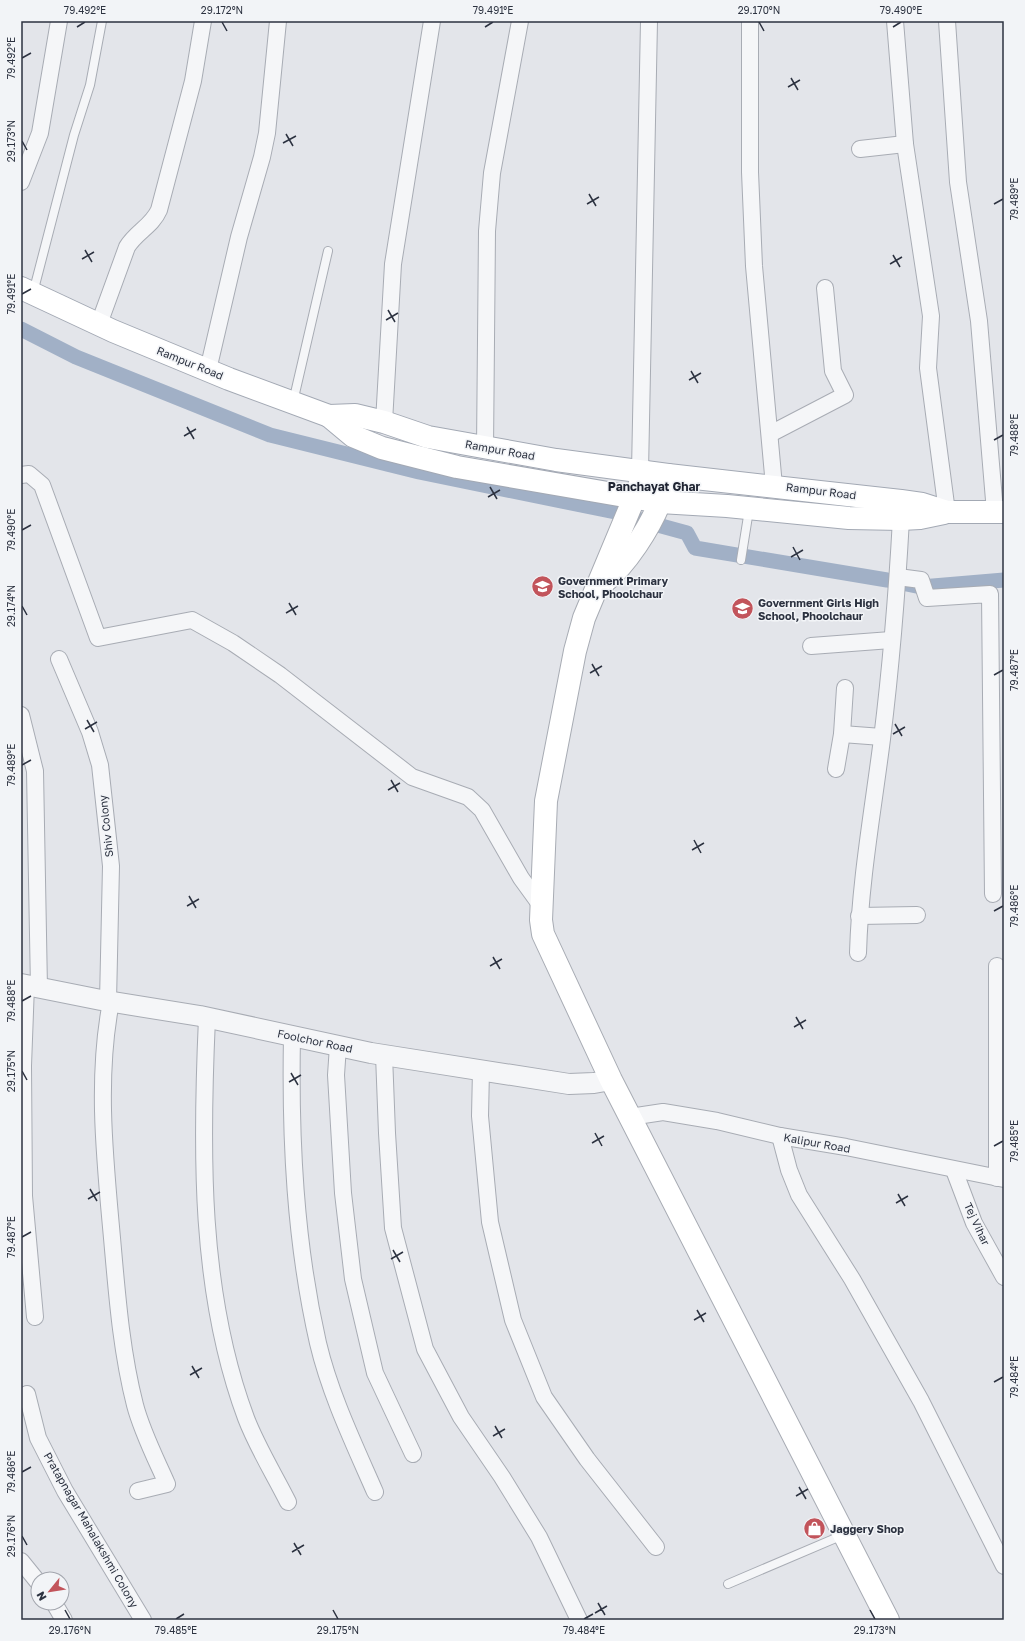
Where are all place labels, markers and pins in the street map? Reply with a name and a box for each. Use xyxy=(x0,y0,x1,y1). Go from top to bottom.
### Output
school or university icon: Government Primary School, Phoolchaur xyxy=(529,574,555,600)
place label: Government Primary School, Phoolchaur xyxy=(558,574,668,600)
school or university icon: Government Girls High School, Phoolchaur xyxy=(729,596,755,622)
place label: Government Girls High School, Phoolchaur xyxy=(758,596,879,622)
shop icon: Jaggery Shop xyxy=(801,1516,827,1542)
place label: Jaggery Shop xyxy=(830,1522,904,1535)

